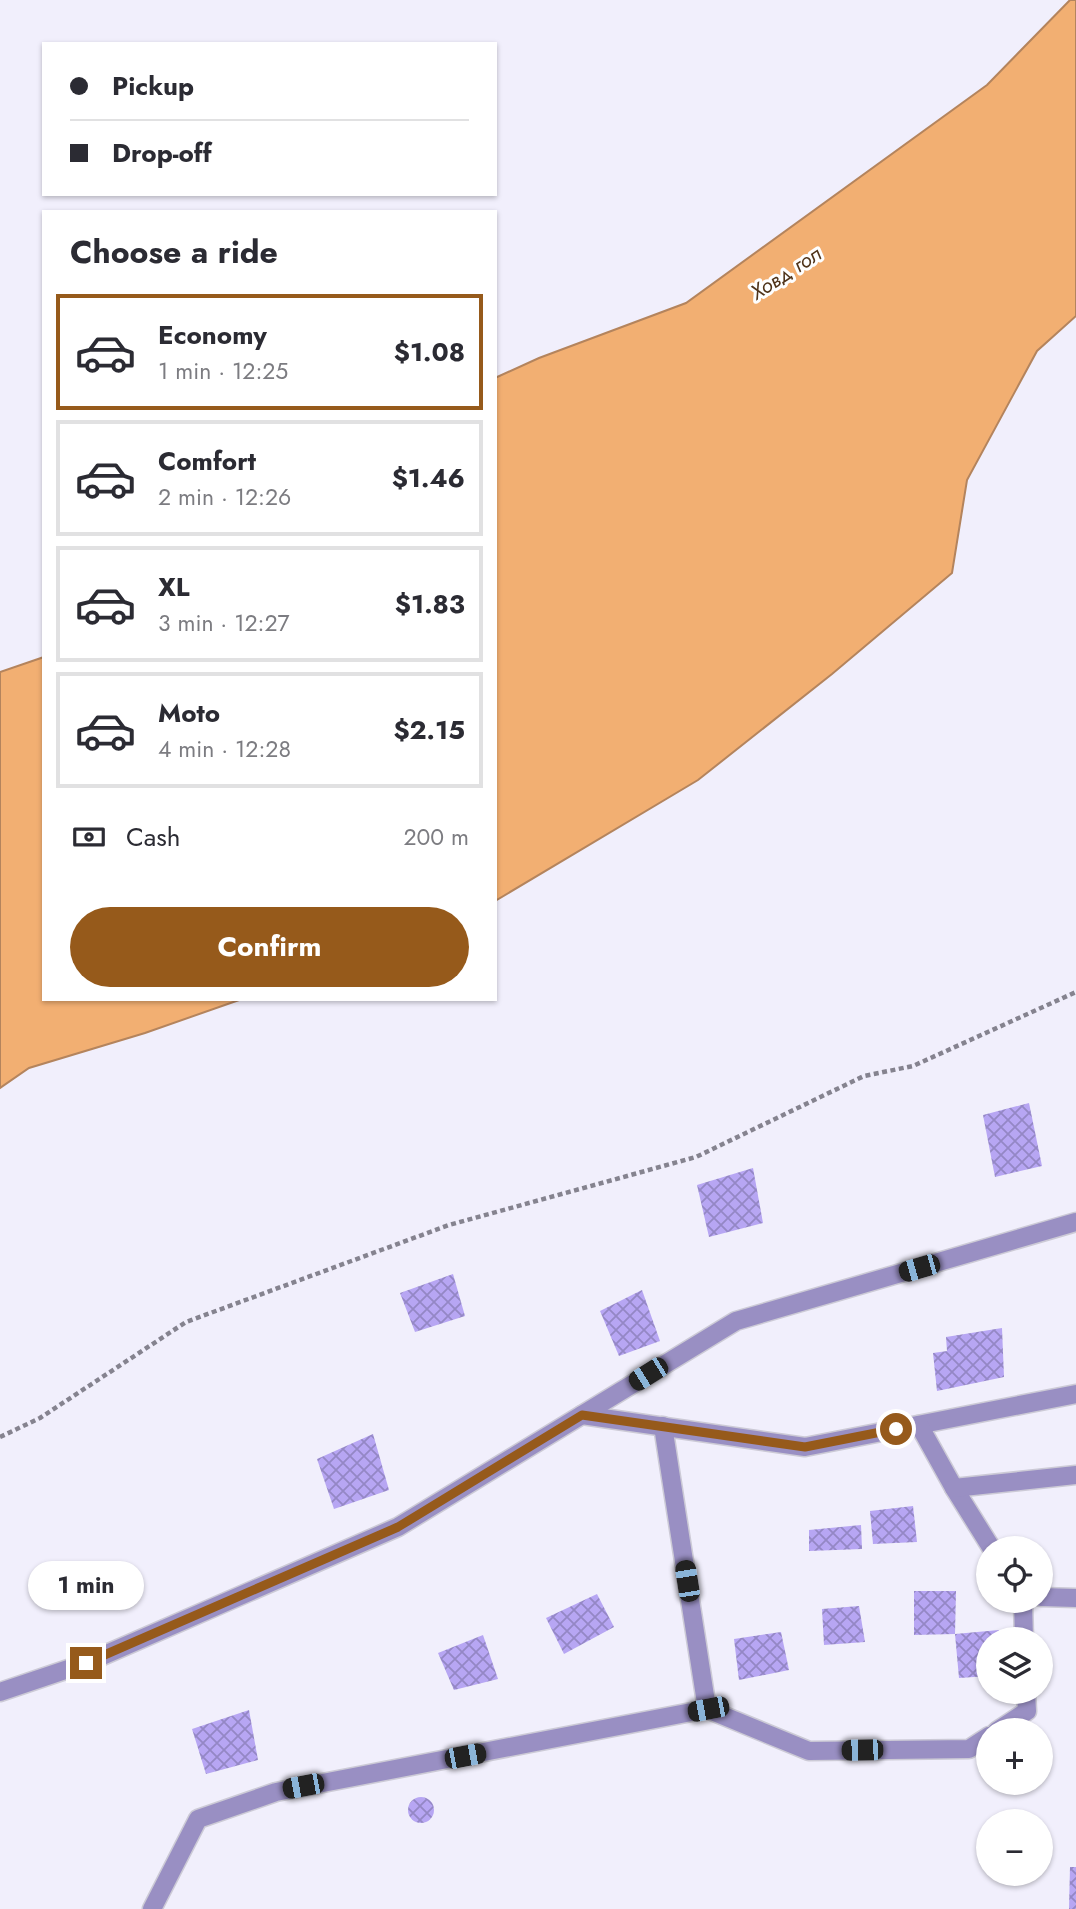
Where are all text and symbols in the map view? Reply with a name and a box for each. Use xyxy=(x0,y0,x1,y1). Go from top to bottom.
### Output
text: Pickup xyxy=(112,67,194,105)
text: Drop-off xyxy=(112,134,212,172)
text: Choose a ride xyxy=(70,229,278,275)
water label: Ховд гол xyxy=(744,239,828,308)
text: Economy xyxy=(158,316,267,354)
icon: car xyxy=(74,321,137,384)
text: $1.08 xyxy=(394,333,465,371)
text: 1 min · 12:25 xyxy=(158,354,288,388)
text: Comfort xyxy=(158,442,256,480)
icon: car xyxy=(74,447,137,510)
text: $1.46 xyxy=(392,459,465,497)
text: 2 min · 12:26 xyxy=(158,480,291,514)
text: XL xyxy=(158,568,190,606)
icon: car xyxy=(74,573,137,636)
text: $1.83 xyxy=(395,585,465,623)
text: 3 min · 12:27 xyxy=(158,606,290,640)
text: Moto xyxy=(158,694,220,732)
icon: car xyxy=(74,699,137,762)
text: $2.15 xyxy=(393,711,465,749)
text: 4 min · 12:28 xyxy=(158,732,291,766)
icon: cash xyxy=(70,818,108,856)
text: Cash xyxy=(126,818,180,856)
text: 200 m xyxy=(403,820,469,854)
button: Confirm xyxy=(70,907,469,987)
car xyxy=(896,1252,943,1284)
car xyxy=(625,1354,672,1394)
route start xyxy=(880,1413,912,1445)
map controls xyxy=(976,1536,1053,1886)
button: locate xyxy=(976,1536,1053,1613)
car xyxy=(674,1559,701,1603)
callout: 1 min xyxy=(28,1562,144,1610)
text: 1 min xyxy=(57,1568,115,1602)
button: layers xyxy=(976,1627,1053,1704)
route end xyxy=(70,1647,102,1679)
car xyxy=(686,1695,731,1723)
button: + xyxy=(976,1718,1053,1795)
car xyxy=(841,1739,884,1761)
car xyxy=(443,1742,488,1770)
car xyxy=(281,1772,326,1800)
button: − xyxy=(976,1809,1053,1886)

